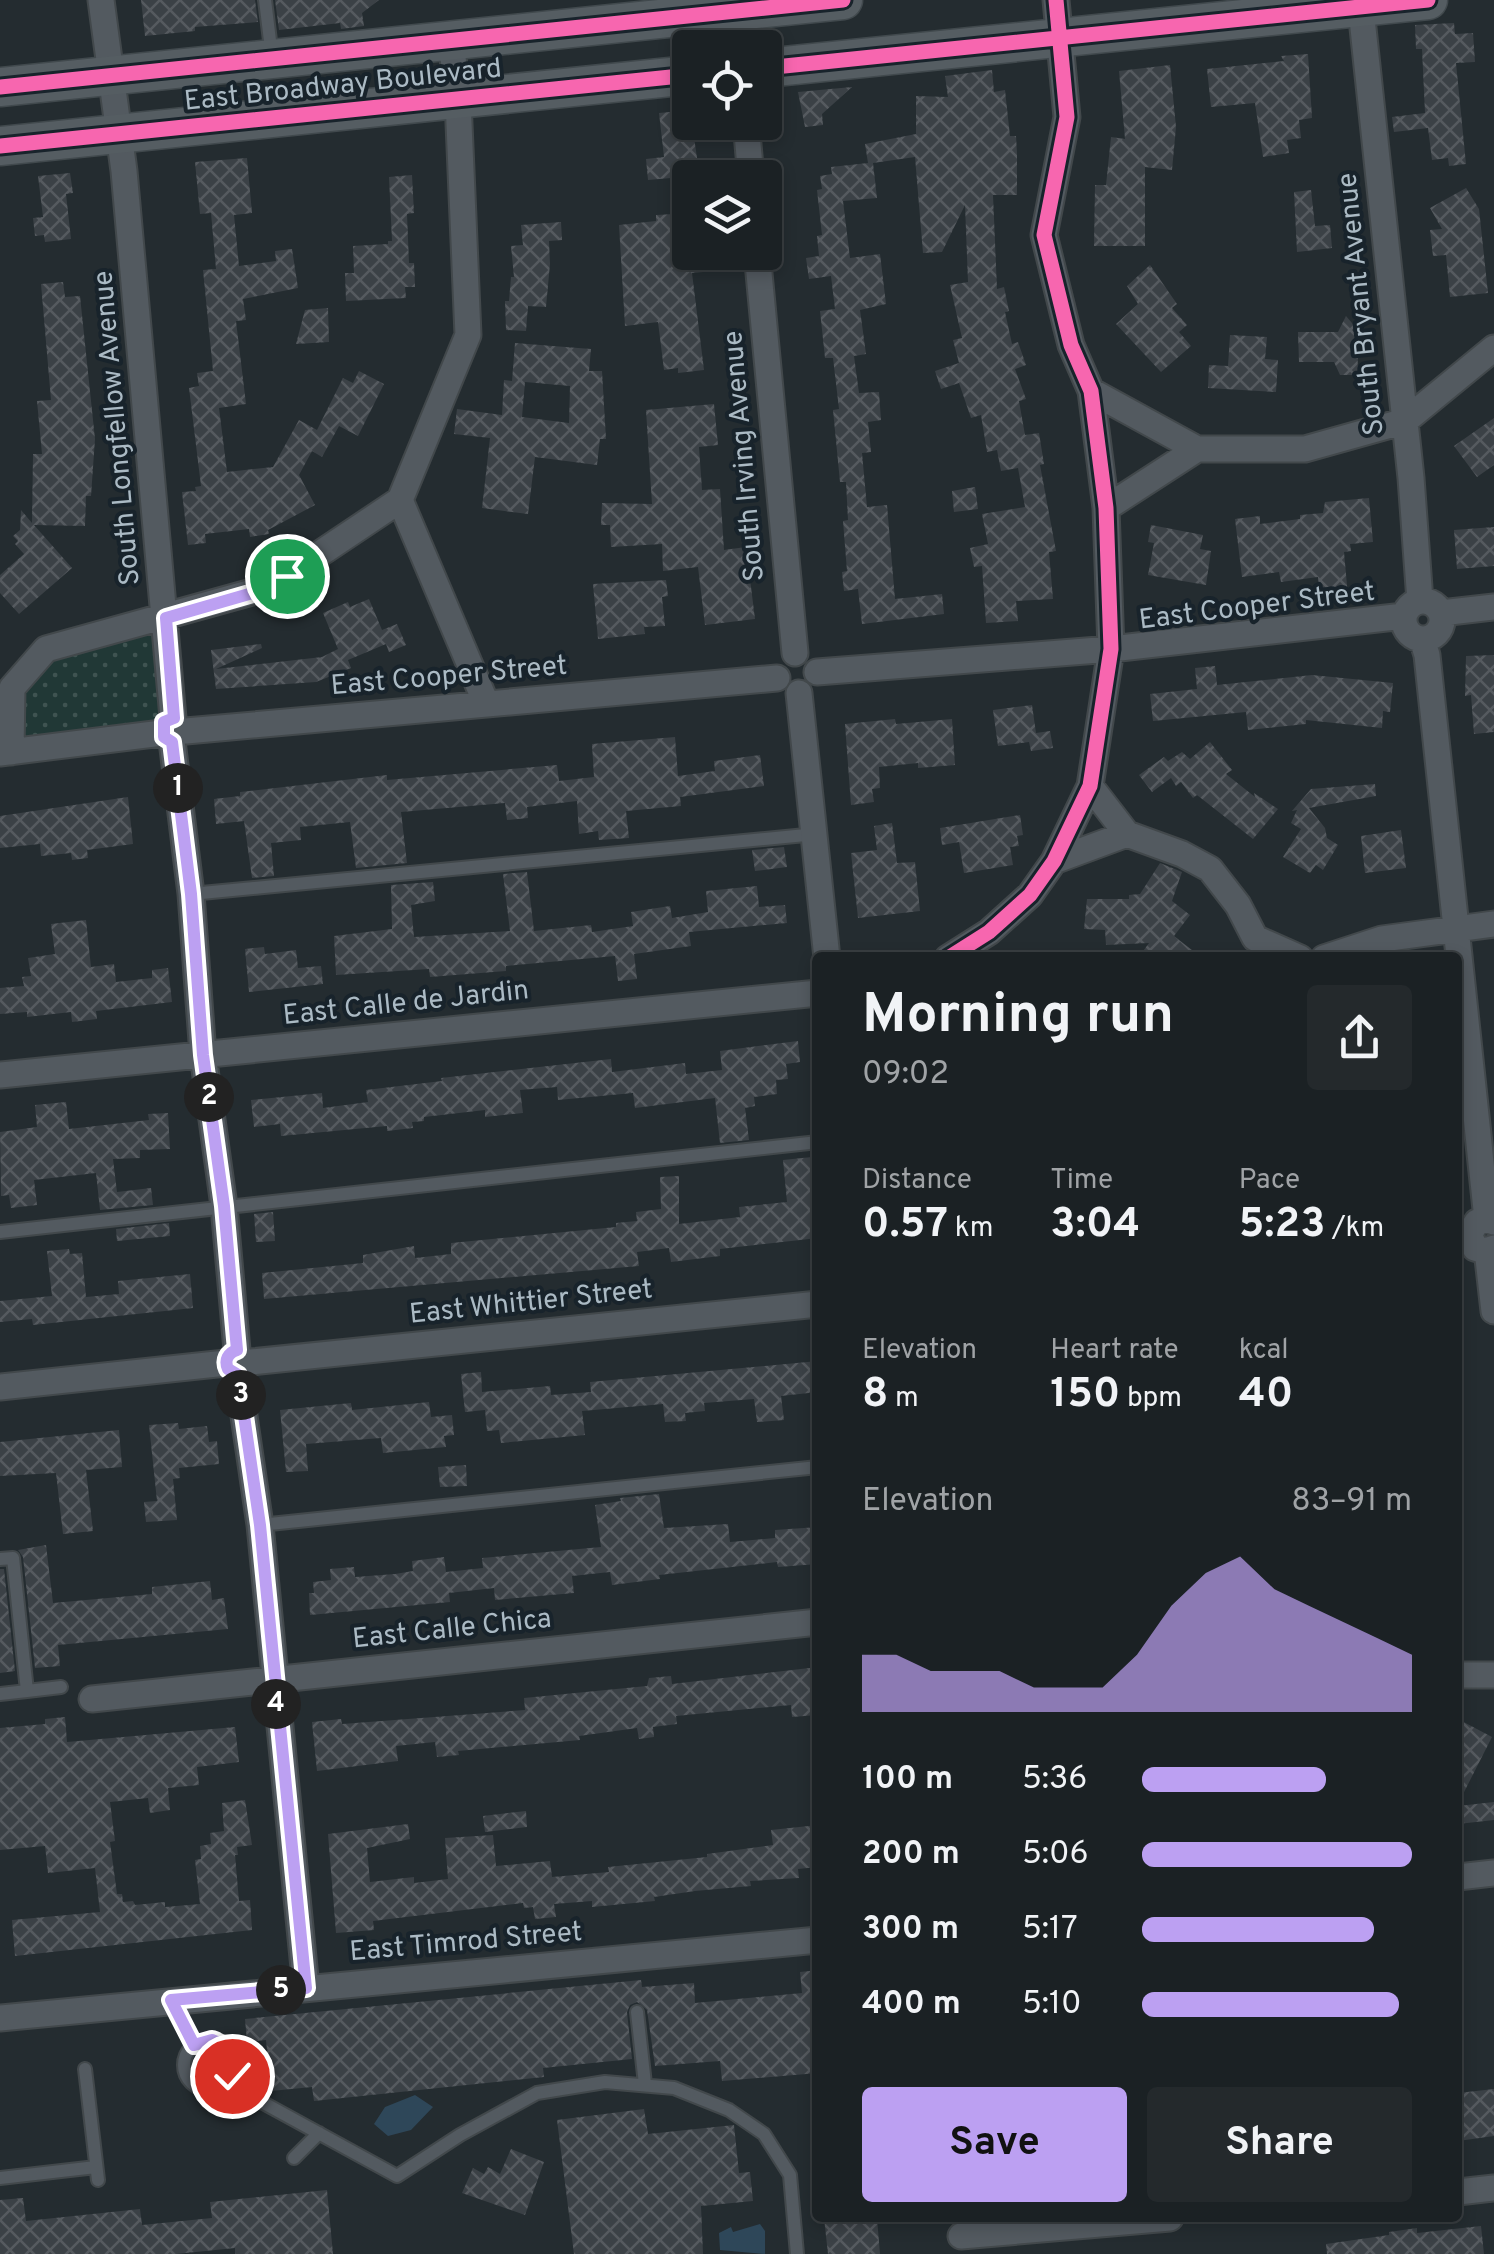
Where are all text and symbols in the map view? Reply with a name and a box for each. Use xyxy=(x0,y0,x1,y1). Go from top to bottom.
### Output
map controls xyxy=(672,30,782,270)
button: locate xyxy=(672,30,782,140)
street label: East Broadway Boulevard xyxy=(182,51,504,121)
button: layers xyxy=(672,160,782,270)
street label: South Bryant Avenue xyxy=(1330,171,1394,437)
street label: South Longfellow Avenue xyxy=(86,269,150,587)
street label: South Irving Avenue xyxy=(716,329,774,583)
pin xyxy=(245,534,330,619)
icon: arrive xyxy=(260,549,315,604)
street label: East Cooper Street xyxy=(1137,575,1377,639)
street label: East Cooper Street xyxy=(329,649,569,705)
pin: 1 xyxy=(153,763,203,813)
text: 1 xyxy=(172,770,184,806)
street label: East Calle de Jardin xyxy=(281,973,531,1035)
text: Morning run xyxy=(862,982,1174,1052)
button: share xyxy=(1307,985,1412,1090)
text: 09:02 xyxy=(862,1055,949,1095)
pin: 2 xyxy=(184,1072,234,1122)
text: 2 xyxy=(200,1079,218,1115)
text: Distance xyxy=(862,1163,972,1199)
text: Time xyxy=(1050,1163,1113,1199)
text: Pace xyxy=(1239,1163,1300,1199)
text: 0.57 xyxy=(862,1199,948,1252)
text: 3:04 xyxy=(1050,1199,1140,1252)
text: 5:23 xyxy=(1239,1199,1325,1252)
text: km xyxy=(948,1211,993,1247)
text: /km xyxy=(1325,1211,1384,1247)
street label: East Whittier Street xyxy=(408,1272,654,1334)
text: Elevation xyxy=(862,1333,977,1369)
text: Heart rate xyxy=(1050,1333,1178,1369)
text: kcal xyxy=(1239,1333,1288,1369)
text: 8 xyxy=(862,1369,888,1422)
text: 150 xyxy=(1050,1369,1120,1422)
text: 40 xyxy=(1239,1369,1293,1422)
pin: 3 xyxy=(216,1370,266,1420)
text: 3 xyxy=(233,1377,249,1413)
text: m xyxy=(888,1381,919,1417)
text: bpm xyxy=(1120,1381,1182,1417)
text: Elevation xyxy=(862,1482,994,1522)
text: 83–91 m xyxy=(1291,1482,1412,1522)
street label: East Calle Chica xyxy=(351,1602,553,1658)
pin: 4 xyxy=(251,1679,301,1729)
text: 4 xyxy=(267,1686,285,1722)
text: 100 m xyxy=(862,1760,953,1800)
text: 5:36 xyxy=(1022,1760,1087,1800)
text: 200 m xyxy=(862,1835,960,1875)
text: 5:06 xyxy=(1022,1835,1089,1875)
text: 300 m xyxy=(862,1910,959,1950)
text: 5:17 xyxy=(1022,1910,1078,1950)
street label: East Timrod Street xyxy=(348,1915,584,1971)
pin: 5 xyxy=(256,1965,306,2015)
text: 5 xyxy=(272,1972,290,2008)
text: 400 m xyxy=(862,1985,961,2025)
text: 5:10 xyxy=(1022,1985,1082,2025)
pin xyxy=(190,2034,275,2119)
icon: check xyxy=(205,2049,260,2104)
button: Save xyxy=(862,2087,1127,2202)
button: Share xyxy=(1147,2087,1412,2202)

